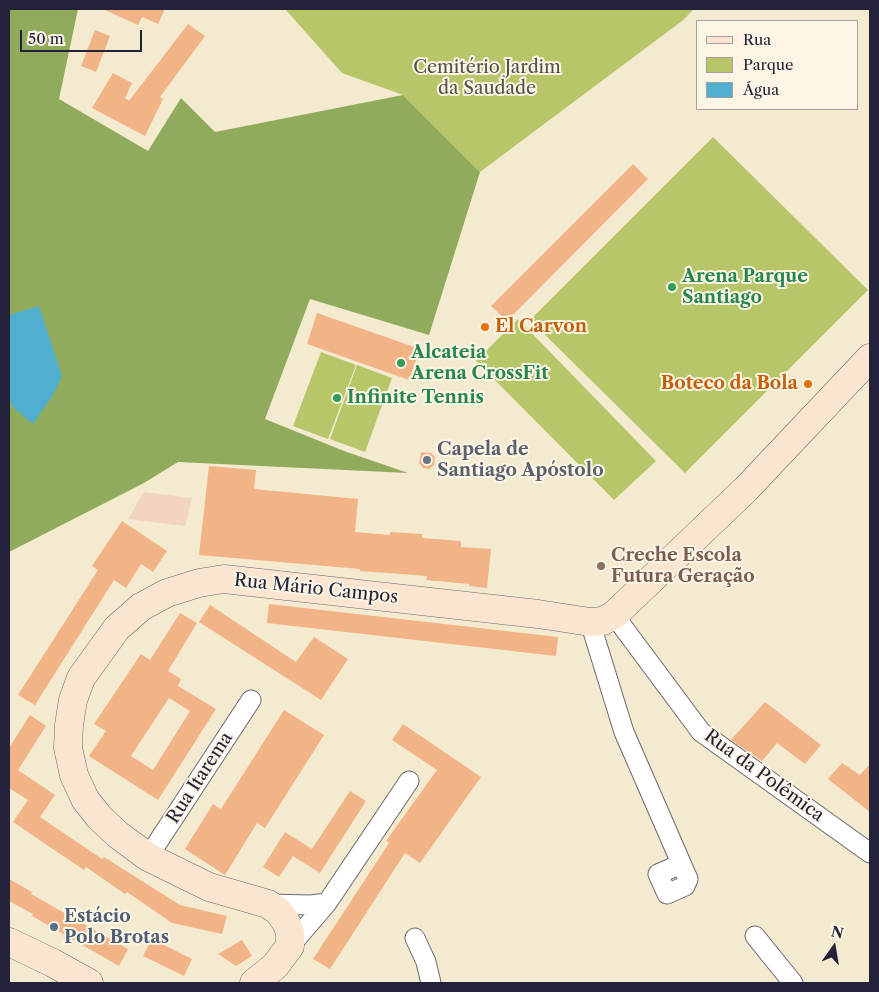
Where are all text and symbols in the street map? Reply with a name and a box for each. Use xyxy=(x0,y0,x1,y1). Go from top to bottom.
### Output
scale bar xyxy=(22,20,145,52)
legend xyxy=(696,20,859,110)
text: 50 m xyxy=(28,29,64,48)
text: Rua xyxy=(743,30,771,49)
text: Parque xyxy=(743,55,793,74)
park label: Cemitério Jardim da Saudade xyxy=(413,57,561,100)
text: Água xyxy=(743,80,779,99)
place label: Arena Parque Santiago xyxy=(682,266,808,308)
marker: Arena Parque Santiago xyxy=(666,281,678,293)
place label: El Carvon xyxy=(495,316,587,338)
marker: El Carvon xyxy=(479,321,491,333)
place label: Alcateia Arena CrossFit xyxy=(411,342,548,384)
marker: Alcateia Arena CrossFit xyxy=(395,357,407,369)
place label: Boteco da Bola xyxy=(661,373,798,395)
marker: Boteco da Bola xyxy=(802,378,814,390)
place label: Infinite Tennis xyxy=(347,387,484,409)
marker: Infinite Tennis xyxy=(331,392,343,404)
place label: Capela de Santiago Apóstolo xyxy=(437,439,604,482)
marker: Capela de Santiago Apóstolo xyxy=(421,454,433,466)
place label: Creche Escola Futura Geração xyxy=(611,545,755,588)
marker: Creche Escola Futura Geração xyxy=(595,560,607,572)
street label: Rua Mário Campos xyxy=(233,570,399,608)
street label: Rua da Polêmica xyxy=(700,725,828,827)
street label: Rua Itarema xyxy=(162,728,238,828)
place label: Estácio Polo Brotas xyxy=(64,906,169,949)
marker: Estácio Polo Brotas xyxy=(48,921,60,933)
north arrow xyxy=(809,922,859,972)
text: N xyxy=(829,922,845,943)

